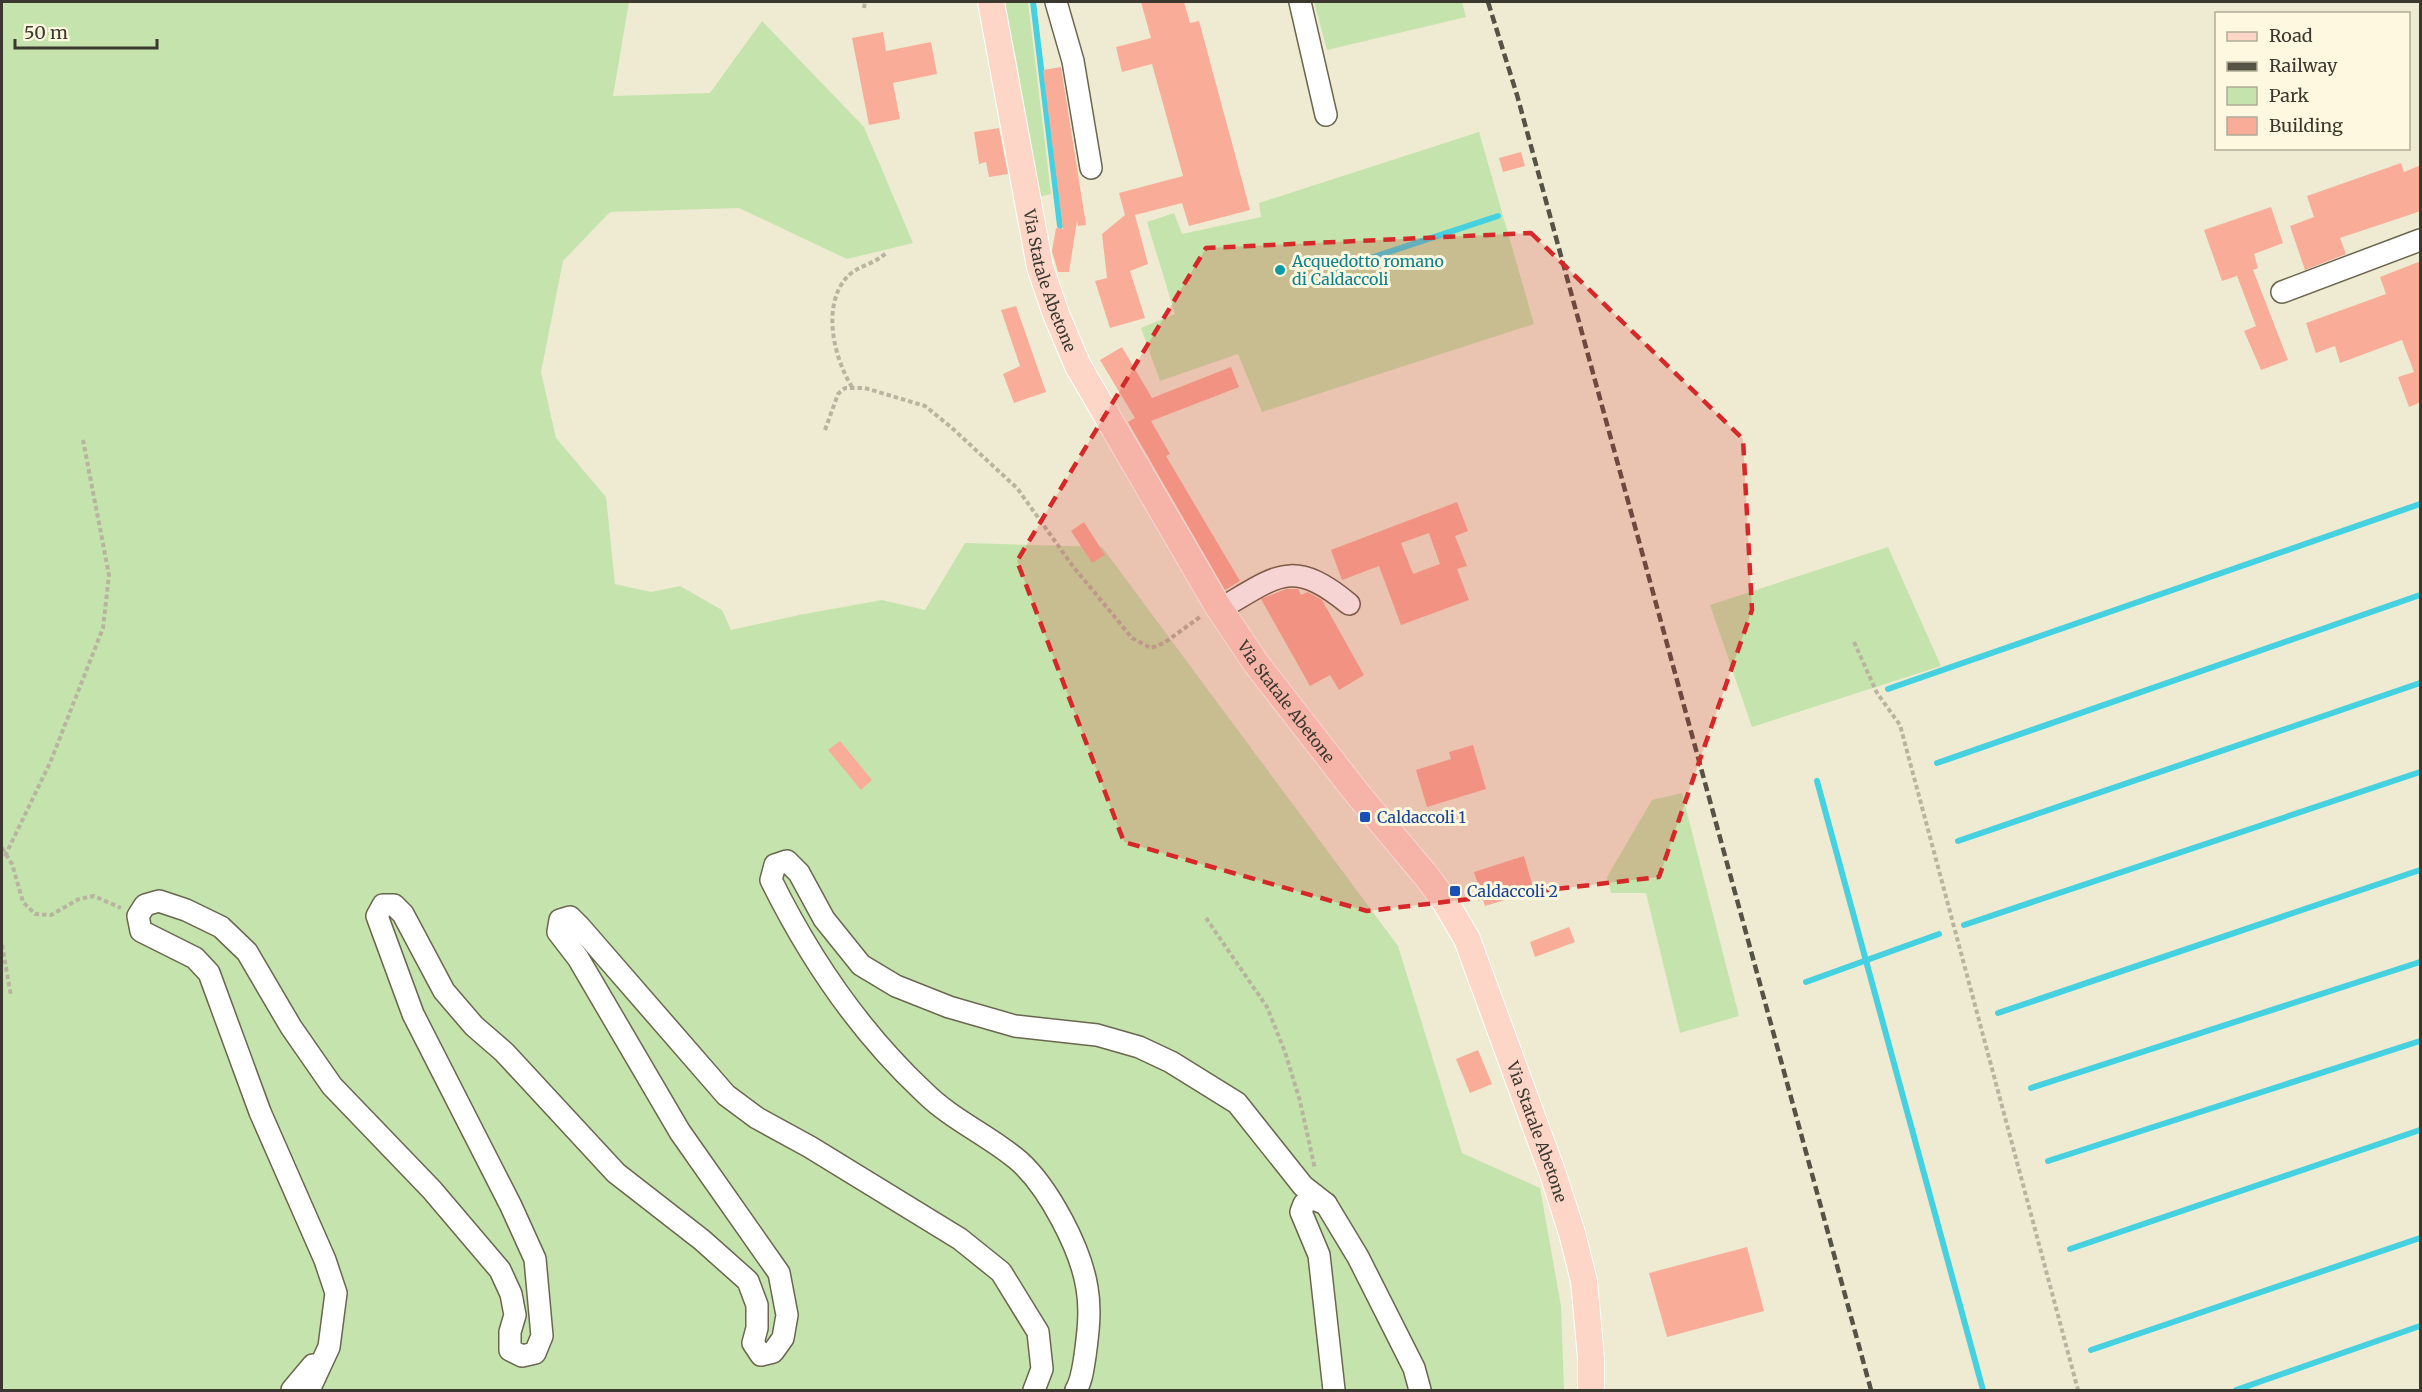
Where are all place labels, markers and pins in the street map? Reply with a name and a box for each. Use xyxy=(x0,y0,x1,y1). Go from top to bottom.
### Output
place label: Acquedotto romano di Caldaccoli xyxy=(1291,251,1444,289)
marker: Acquedotto romano di Caldaccoli xyxy=(1273,263,1287,277)
place label: Caldaccoli 1 xyxy=(1377,807,1466,827)
marker: Caldaccoli 1 xyxy=(1358,810,1372,824)
place label: Caldaccoli 2 xyxy=(1467,881,1558,901)
marker: Caldaccoli 2 xyxy=(1448,884,1462,898)

